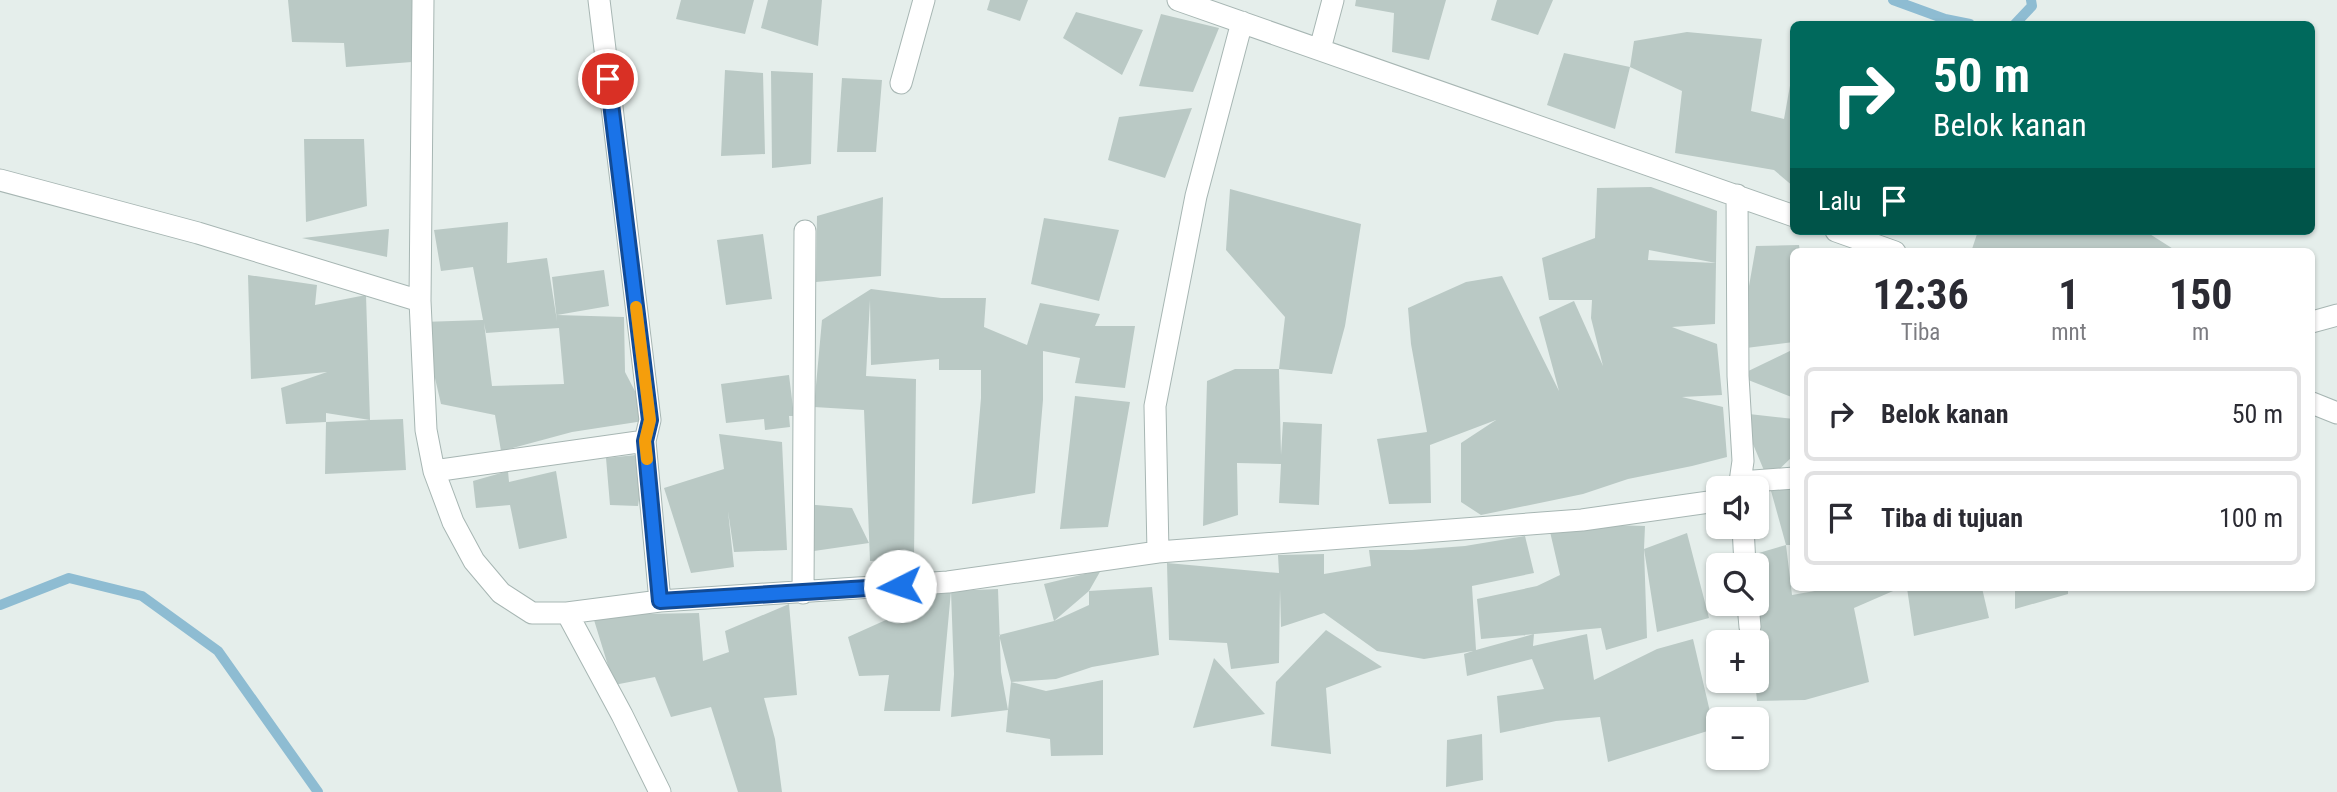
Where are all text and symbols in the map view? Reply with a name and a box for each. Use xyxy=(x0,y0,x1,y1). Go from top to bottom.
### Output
text: 50 m xyxy=(1933,47,2030,104)
pin xyxy=(578,49,638,109)
icon: right xyxy=(1818,49,1909,140)
icon: arrive xyxy=(589,60,627,98)
text: Belok kanan xyxy=(1933,106,2087,144)
icon: arrive xyxy=(1875,182,1913,220)
text: Lalu xyxy=(1818,186,1861,216)
text: 12:36 xyxy=(1872,270,1969,319)
text: 1 xyxy=(2058,270,2079,319)
text: 150 xyxy=(2169,270,2233,319)
text: Tiba xyxy=(1901,319,1940,346)
text: mnt xyxy=(2051,319,2086,346)
text: m xyxy=(2192,319,2209,346)
icon: right xyxy=(1822,395,1860,433)
text: Belok kanan xyxy=(1881,399,2008,429)
text: 50 m xyxy=(2232,399,2283,429)
map controls xyxy=(1706,476,1769,770)
button: sound xyxy=(1706,476,1769,539)
icon: arrive xyxy=(1822,499,1860,537)
text: Tiba di tujuan xyxy=(1881,503,2023,533)
text: 100 m xyxy=(2219,503,2283,533)
position arrow xyxy=(863,549,937,623)
button: search xyxy=(1706,553,1769,616)
button: + xyxy=(1706,630,1769,693)
button: − xyxy=(1706,707,1769,770)

